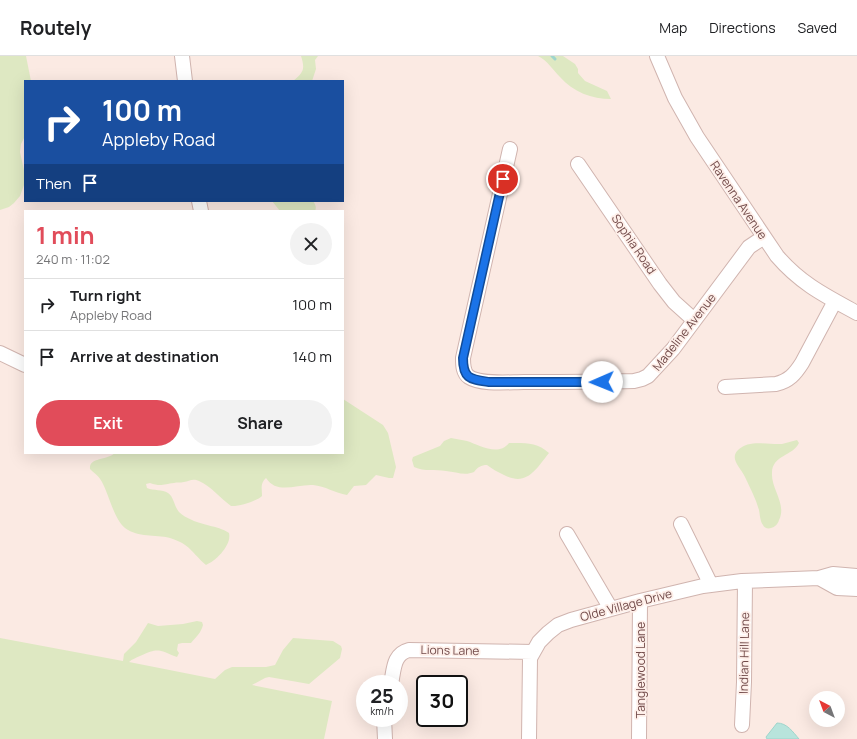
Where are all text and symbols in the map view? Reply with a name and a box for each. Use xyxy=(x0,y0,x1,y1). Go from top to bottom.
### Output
text: Routely xyxy=(20,15,91,41)
text: Map xyxy=(659,18,687,37)
text: Directions xyxy=(709,18,776,37)
text: Saved xyxy=(798,18,837,37)
text: 100 m xyxy=(102,91,182,129)
icon: right xyxy=(36,96,88,148)
text: Appleby Road xyxy=(102,127,215,151)
street label: Ravenna Avenue xyxy=(706,157,772,243)
pin xyxy=(486,162,520,196)
icon: arrive xyxy=(492,168,514,190)
icon: arrive xyxy=(79,172,101,194)
text: Then xyxy=(36,173,71,194)
street label: Sophia Road xyxy=(608,211,660,277)
text: 1 min xyxy=(36,218,95,251)
button: close xyxy=(290,223,332,265)
text: 240 m · 11:02 xyxy=(36,250,110,268)
text: Turn right xyxy=(70,285,141,306)
street label: Madeline Avenue xyxy=(648,290,720,374)
icon: right xyxy=(36,294,58,316)
text: 100 m xyxy=(292,294,332,315)
text: Appleby Road xyxy=(70,306,152,324)
icon: arrive xyxy=(36,346,58,368)
text: Arrive at destination xyxy=(70,346,219,367)
text: 140 m xyxy=(292,346,332,367)
position arrow xyxy=(581,361,623,403)
button: Exit xyxy=(36,400,180,446)
button: Share xyxy=(188,400,332,446)
street label: Olde Village Drive xyxy=(578,585,674,625)
street label: Indian Hill Lane xyxy=(735,612,753,694)
street label: Tanglewood Lane xyxy=(632,622,649,718)
street label: Lions Lane xyxy=(420,641,480,659)
speed limit sign: 30 xyxy=(416,675,468,727)
text: 25 xyxy=(370,682,394,709)
north arrow xyxy=(809,691,845,727)
map controls xyxy=(809,691,845,727)
text: km/h xyxy=(370,704,394,718)

